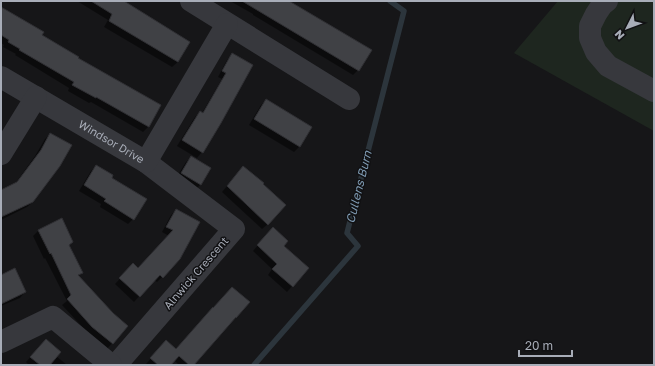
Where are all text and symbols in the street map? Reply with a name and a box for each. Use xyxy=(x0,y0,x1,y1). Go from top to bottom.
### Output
north arrow xyxy=(607,8,647,48)
text: N xyxy=(612,28,627,42)
street label: Windsor Drive xyxy=(77,117,147,166)
water label: Cullens Burn xyxy=(342,149,375,225)
street label: Alnwick Crescent xyxy=(161,234,231,311)
scale bar xyxy=(519,332,572,358)
text: 20 m xyxy=(525,338,553,353)

